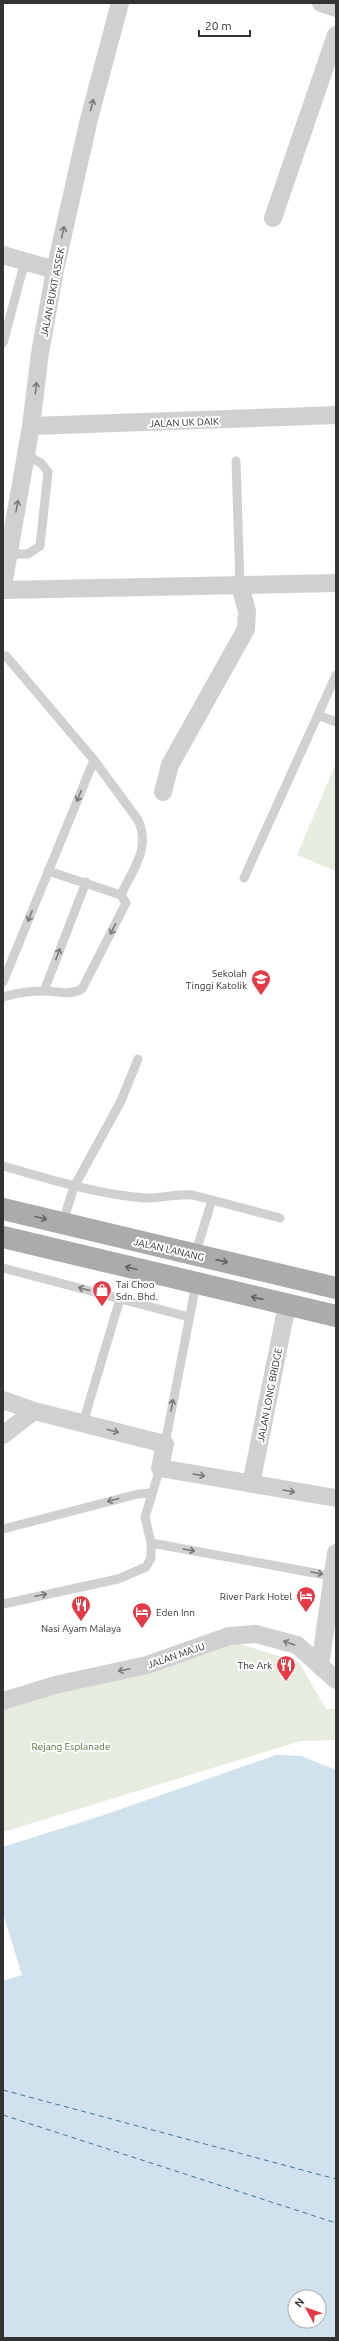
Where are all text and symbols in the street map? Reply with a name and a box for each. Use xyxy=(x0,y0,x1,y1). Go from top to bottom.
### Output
scale bar xyxy=(199,12,250,38)
text: 20 m xyxy=(205,19,232,32)
one-way arrow xyxy=(89,99,96,112)
one-way arrow xyxy=(60,226,68,239)
street label: JALAN BUKIT ASSEK xyxy=(38,246,67,338)
one-way arrow xyxy=(32,382,40,395)
street label: JALAN UK DAIK xyxy=(149,416,219,429)
one-way arrow xyxy=(13,500,21,513)
one-way arrow xyxy=(75,790,83,802)
one-way arrow xyxy=(26,910,33,922)
one-way arrow xyxy=(109,923,116,935)
one-way arrow xyxy=(54,949,62,961)
place label: Sekolah Tinggi Katolik xyxy=(186,968,247,991)
school or university icon: Sekolah Tinggi Katolik xyxy=(250,968,272,996)
one-way arrow xyxy=(34,1215,47,1223)
street label: JALAN LANANG xyxy=(133,1236,205,1263)
one-way arrow xyxy=(215,1258,228,1266)
one-way arrow xyxy=(124,1264,137,1272)
shop icon: Tai Choo Sdn. Bhd. xyxy=(91,1279,113,1307)
place label: Tai Choo Sdn. Bhd. xyxy=(116,1279,158,1302)
one-way arrow xyxy=(78,1285,91,1293)
one-way arrow xyxy=(251,1294,264,1302)
street label: JALAN LONG BRIDGE xyxy=(255,1347,284,1443)
one-way arrow xyxy=(169,1399,177,1412)
one-way arrow xyxy=(106,1427,119,1435)
one-way arrow xyxy=(192,1471,205,1479)
one-way arrow xyxy=(282,1487,295,1495)
one-way arrow xyxy=(107,1497,120,1505)
one-way arrow xyxy=(182,1546,195,1554)
one-way arrow xyxy=(310,1569,323,1577)
hotel icon: River Park Hotel xyxy=(295,1585,317,1613)
one-way arrow xyxy=(34,1591,47,1599)
place label: River Park Hotel xyxy=(220,1591,292,1602)
restaurant icon: Nasi Ayam Malaya xyxy=(70,1594,92,1622)
hotel icon: Eden Inn xyxy=(131,1601,153,1629)
place label: Eden Inn xyxy=(156,1607,195,1618)
place label: Nasi Ayam Malaya xyxy=(41,1623,121,1634)
one-way arrow xyxy=(284,1638,296,1646)
street label: JALAN MAJU xyxy=(146,1641,206,1670)
restaurant icon: The Ark xyxy=(275,1654,297,1682)
place label: The Ark xyxy=(238,1660,272,1671)
one-way arrow xyxy=(118,1666,131,1674)
park label: Rejang Esplanade xyxy=(32,1741,110,1752)
north arrow xyxy=(287,2289,327,2329)
text: N xyxy=(292,2296,307,2310)

